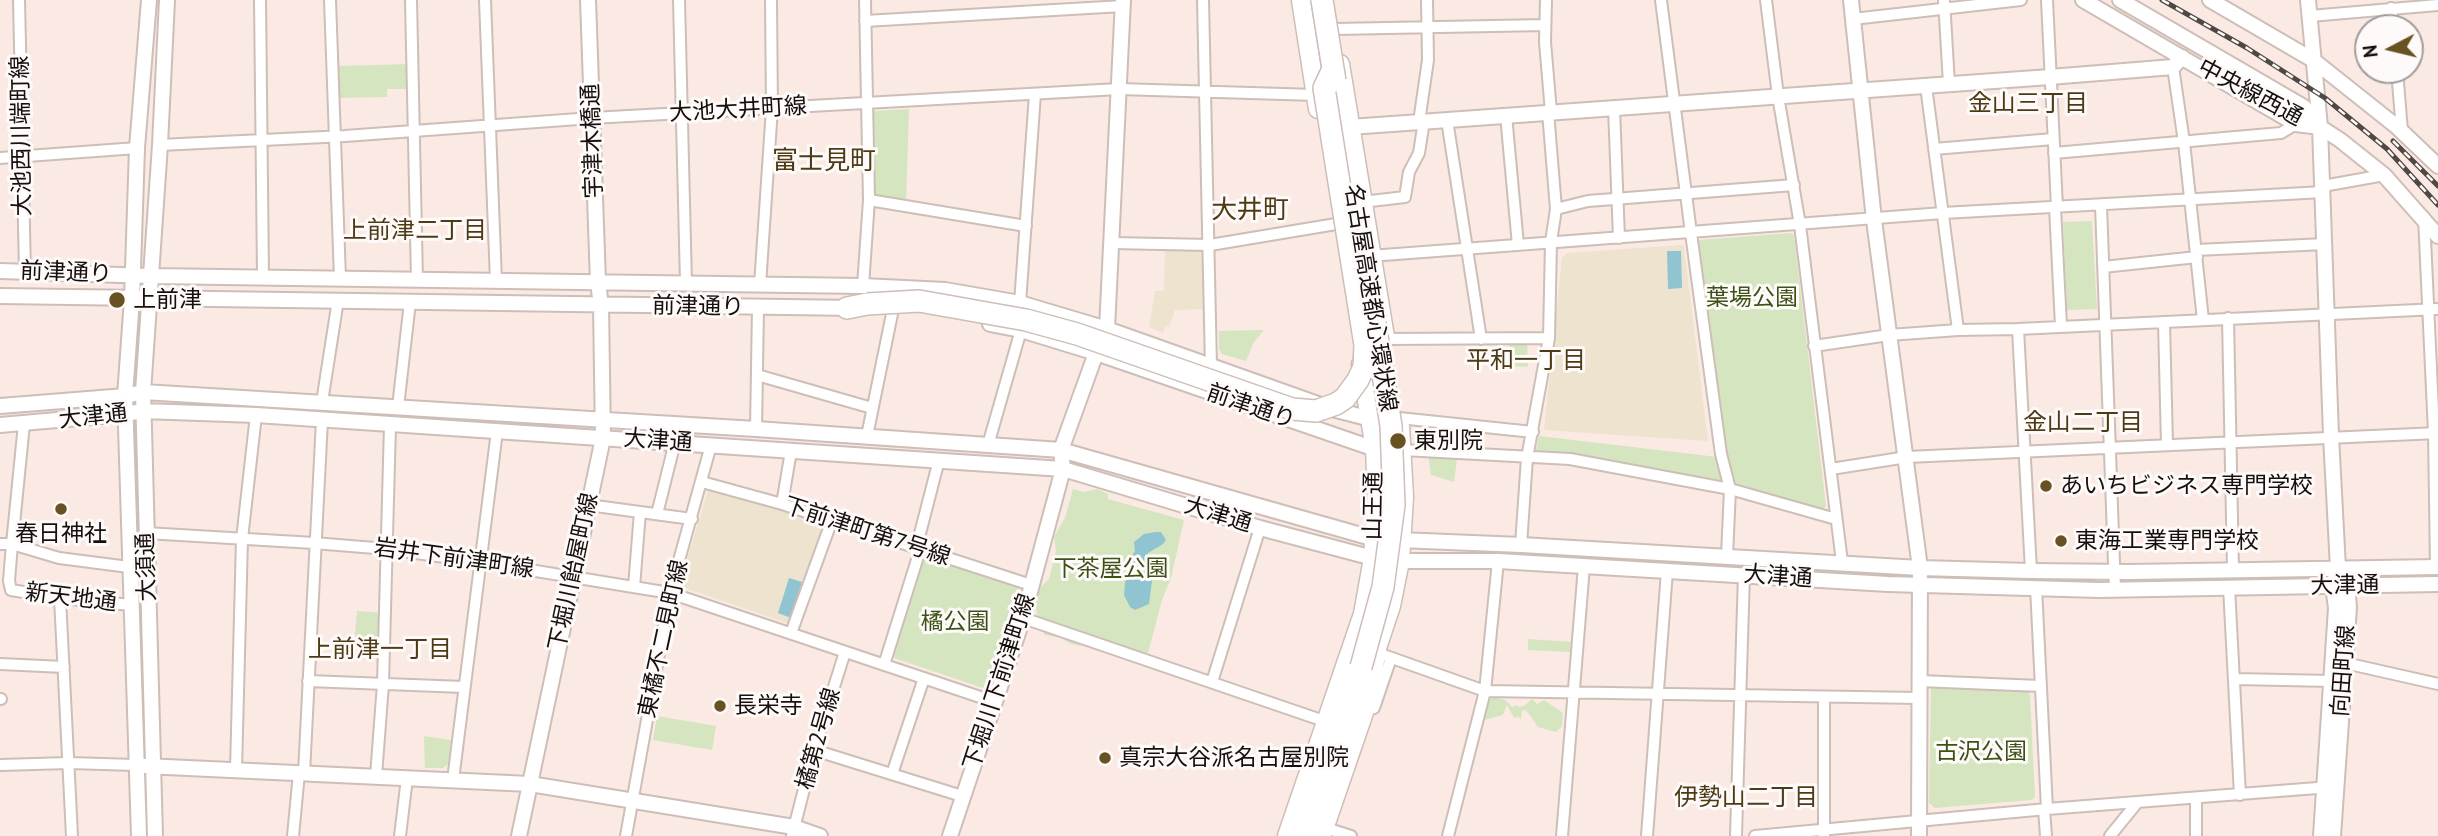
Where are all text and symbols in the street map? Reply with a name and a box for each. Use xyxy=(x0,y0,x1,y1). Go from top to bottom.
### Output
north arrow xyxy=(2354,14,2424,84)
text: N xyxy=(2357,44,2383,59)
street label: 中央線西通 xyxy=(2193,54,2307,132)
street label: 大池西川端町線 xyxy=(7,55,37,217)
street label: 宇津木橋通 xyxy=(577,83,609,199)
district label: 金山三丁目 xyxy=(1968,90,2088,118)
street label: 大池大井町線 xyxy=(668,93,808,127)
district label: 富士見町 xyxy=(772,146,876,178)
street label: 名古屋高速都心環状線 xyxy=(1338,182,1402,414)
district label: 大井町 xyxy=(1211,195,1289,227)
district label: 上前津二丁目 xyxy=(343,217,487,245)
street label: 前津通り xyxy=(20,258,112,288)
park label: 葉場公園 xyxy=(1706,284,1798,312)
place label: 上前津 xyxy=(133,286,202,314)
marker: 上前津 xyxy=(107,290,127,310)
street label: 前津通り xyxy=(652,292,744,322)
district label: 平和一丁目 xyxy=(1466,347,1586,375)
street label: 前津通り xyxy=(1203,379,1299,435)
street label: 大津通 xyxy=(57,400,129,434)
district label: 金山二丁目 xyxy=(2023,409,2143,437)
street label: 大津通 xyxy=(623,425,693,457)
place label: 東別院 xyxy=(1414,427,1483,455)
marker: 東別院 xyxy=(1388,431,1408,451)
street label: 山王通 xyxy=(1360,471,1388,541)
place label: あいちビジネス専門学校 xyxy=(2060,472,2313,500)
marker: あいちビジネス専門学校 xyxy=(2038,478,2054,494)
street label: 下堀川飴屋町線 xyxy=(544,490,604,654)
street label: 下前津町第7号線 xyxy=(780,492,954,572)
street label: 大津通 xyxy=(1181,492,1255,538)
marker: 春日神社 xyxy=(53,501,69,517)
place label: 春日神社 xyxy=(15,520,107,548)
place label: 東海工業専門学校 xyxy=(2075,527,2259,555)
street label: 大須通 xyxy=(132,532,162,602)
marker: 東海工業専門学校 xyxy=(2053,533,2069,549)
street label: 岩井下前津町線 xyxy=(372,534,536,584)
park label: 下茶屋公園 xyxy=(1054,555,1168,583)
street label: 東橘不二見町線 xyxy=(634,557,694,721)
street label: 大津通 xyxy=(1743,561,1813,593)
street label: 大津通 xyxy=(2310,572,2380,600)
street label: 新天地通 xyxy=(24,579,118,617)
street label: 下堀川下前津町線 xyxy=(958,590,1042,774)
park label: 橘公園 xyxy=(921,608,989,636)
street label: 向田町線 xyxy=(2327,624,2361,718)
district label: 上前津一丁目 xyxy=(308,636,452,664)
street label: 橘第2号線 xyxy=(791,685,847,793)
place label: 長栄寺 xyxy=(734,692,803,720)
marker: 長栄寺 xyxy=(712,698,728,714)
park label: 古沢公園 xyxy=(1935,738,2027,766)
place label: 真宗大谷派名古屋別院 xyxy=(1119,744,1349,772)
marker: 真宗大谷派名古屋別院 xyxy=(1097,750,1113,766)
district label: 伊勢山二丁目 xyxy=(1674,784,1818,812)

